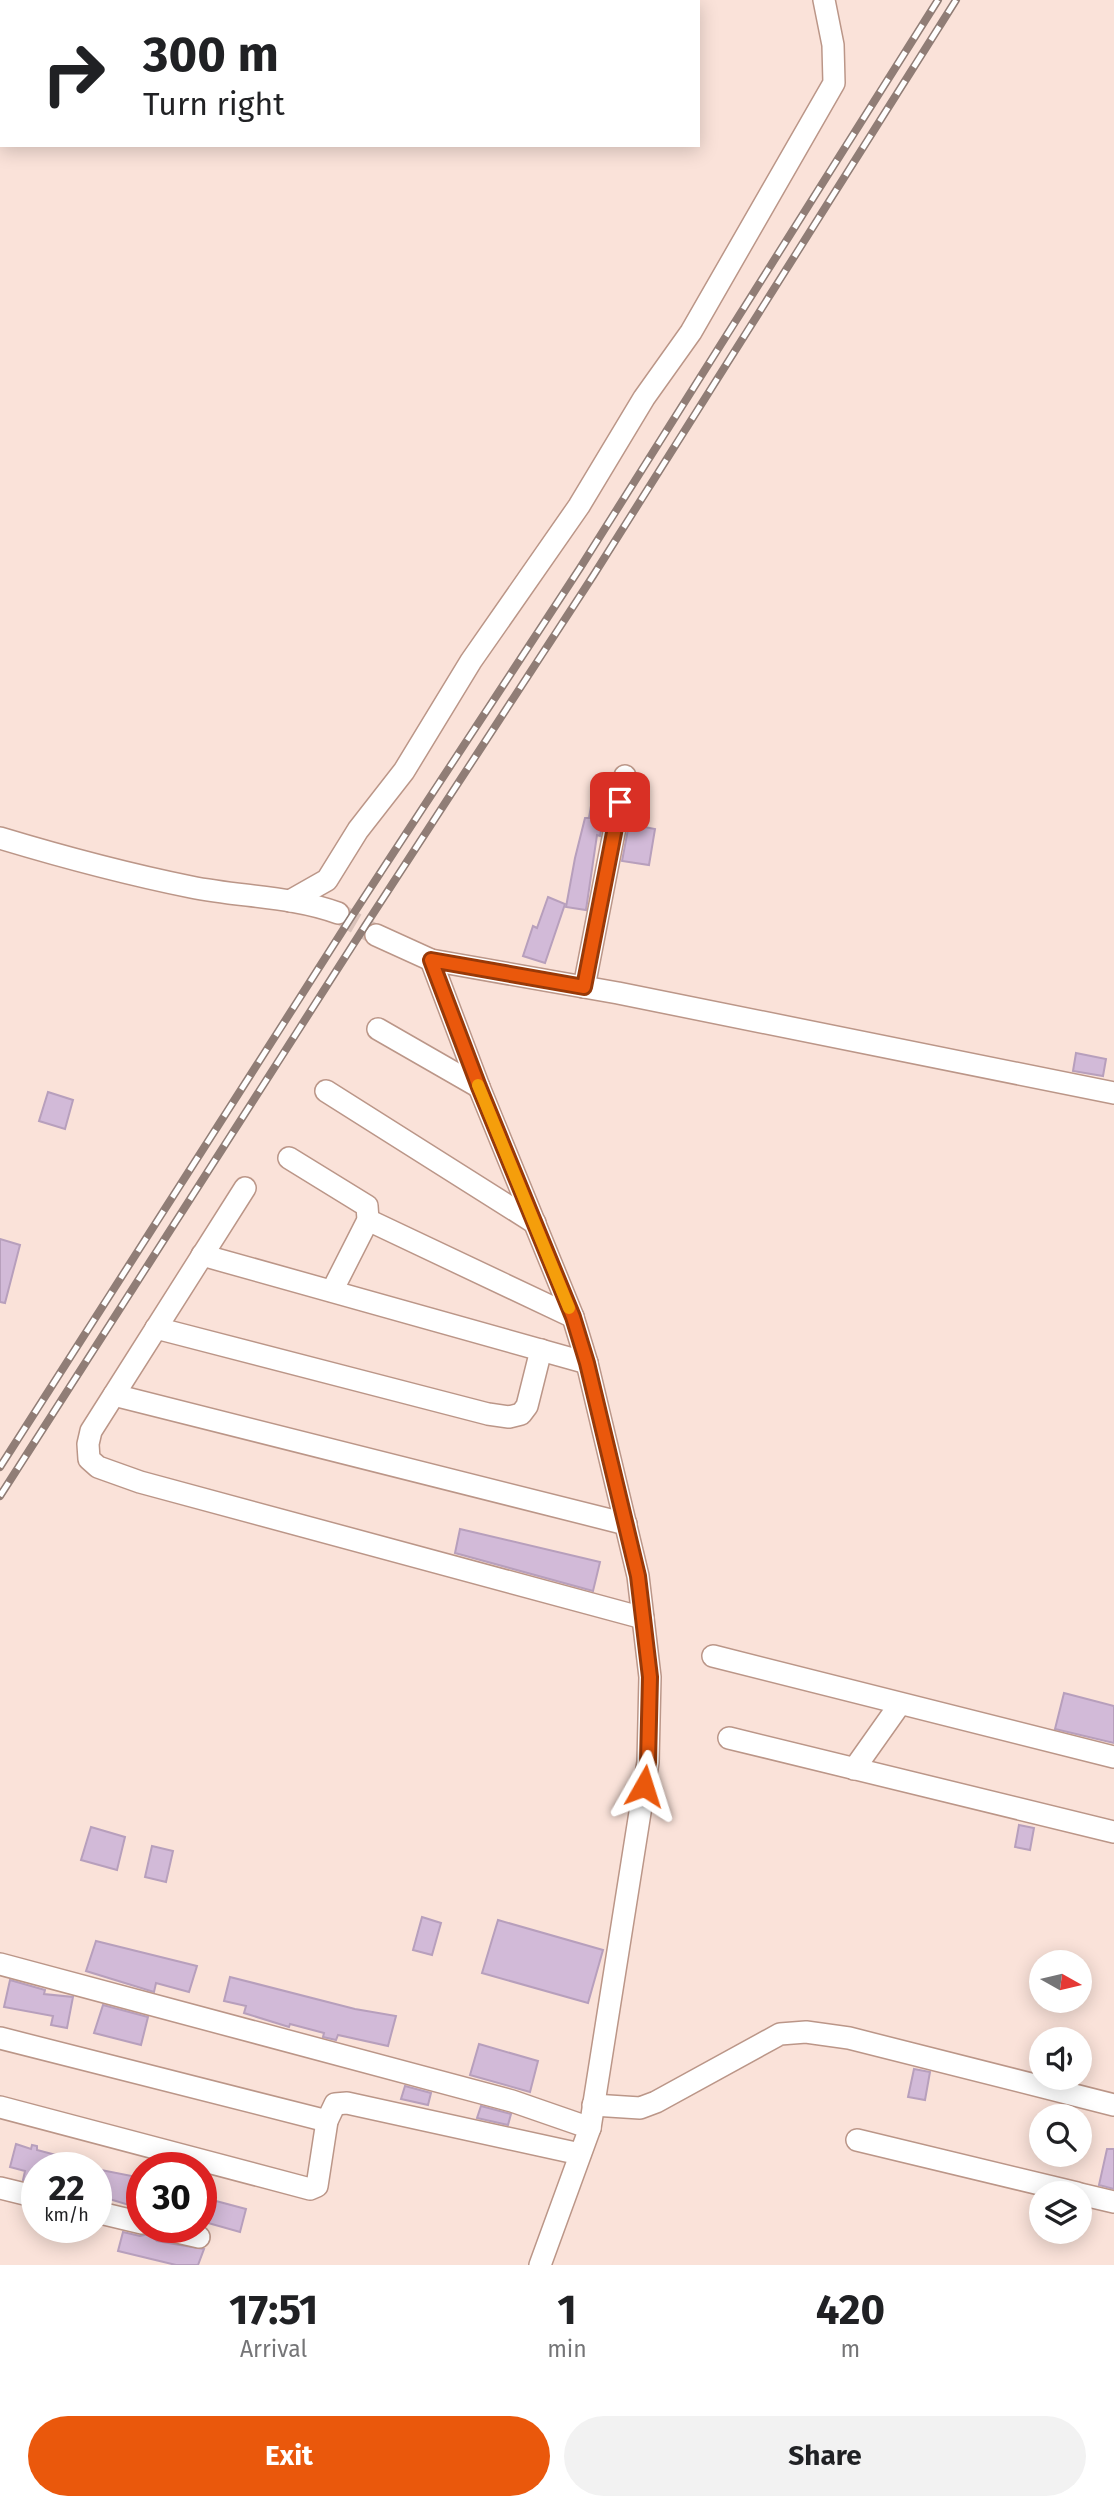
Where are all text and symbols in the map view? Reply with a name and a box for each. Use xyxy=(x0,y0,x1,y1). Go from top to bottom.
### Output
text: 300 m xyxy=(143,25,279,84)
icon: right xyxy=(28,28,119,119)
text: Turn right xyxy=(143,85,285,123)
pin xyxy=(590,772,650,832)
icon: arrive xyxy=(601,783,639,821)
position arrow xyxy=(607,1749,681,1823)
north arrow xyxy=(1029,1950,1092,2012)
map controls xyxy=(1029,1950,1092,2244)
button: sound xyxy=(1029,2027,1092,2090)
button: search xyxy=(1029,2104,1092,2167)
speed limit sign: 30 xyxy=(126,2152,217,2243)
text: 22 xyxy=(48,2167,85,2209)
button: layers xyxy=(1029,2181,1092,2244)
text: km/h xyxy=(44,2204,89,2226)
text: 17:51 xyxy=(229,2285,318,2335)
text: 1 xyxy=(557,2285,577,2335)
text: 420 xyxy=(816,2285,885,2335)
text: Arrival xyxy=(240,2335,307,2363)
text: min xyxy=(547,2335,587,2363)
text: m xyxy=(841,2335,860,2363)
button: Exit xyxy=(28,2416,550,2496)
button: Share xyxy=(564,2416,1086,2496)

